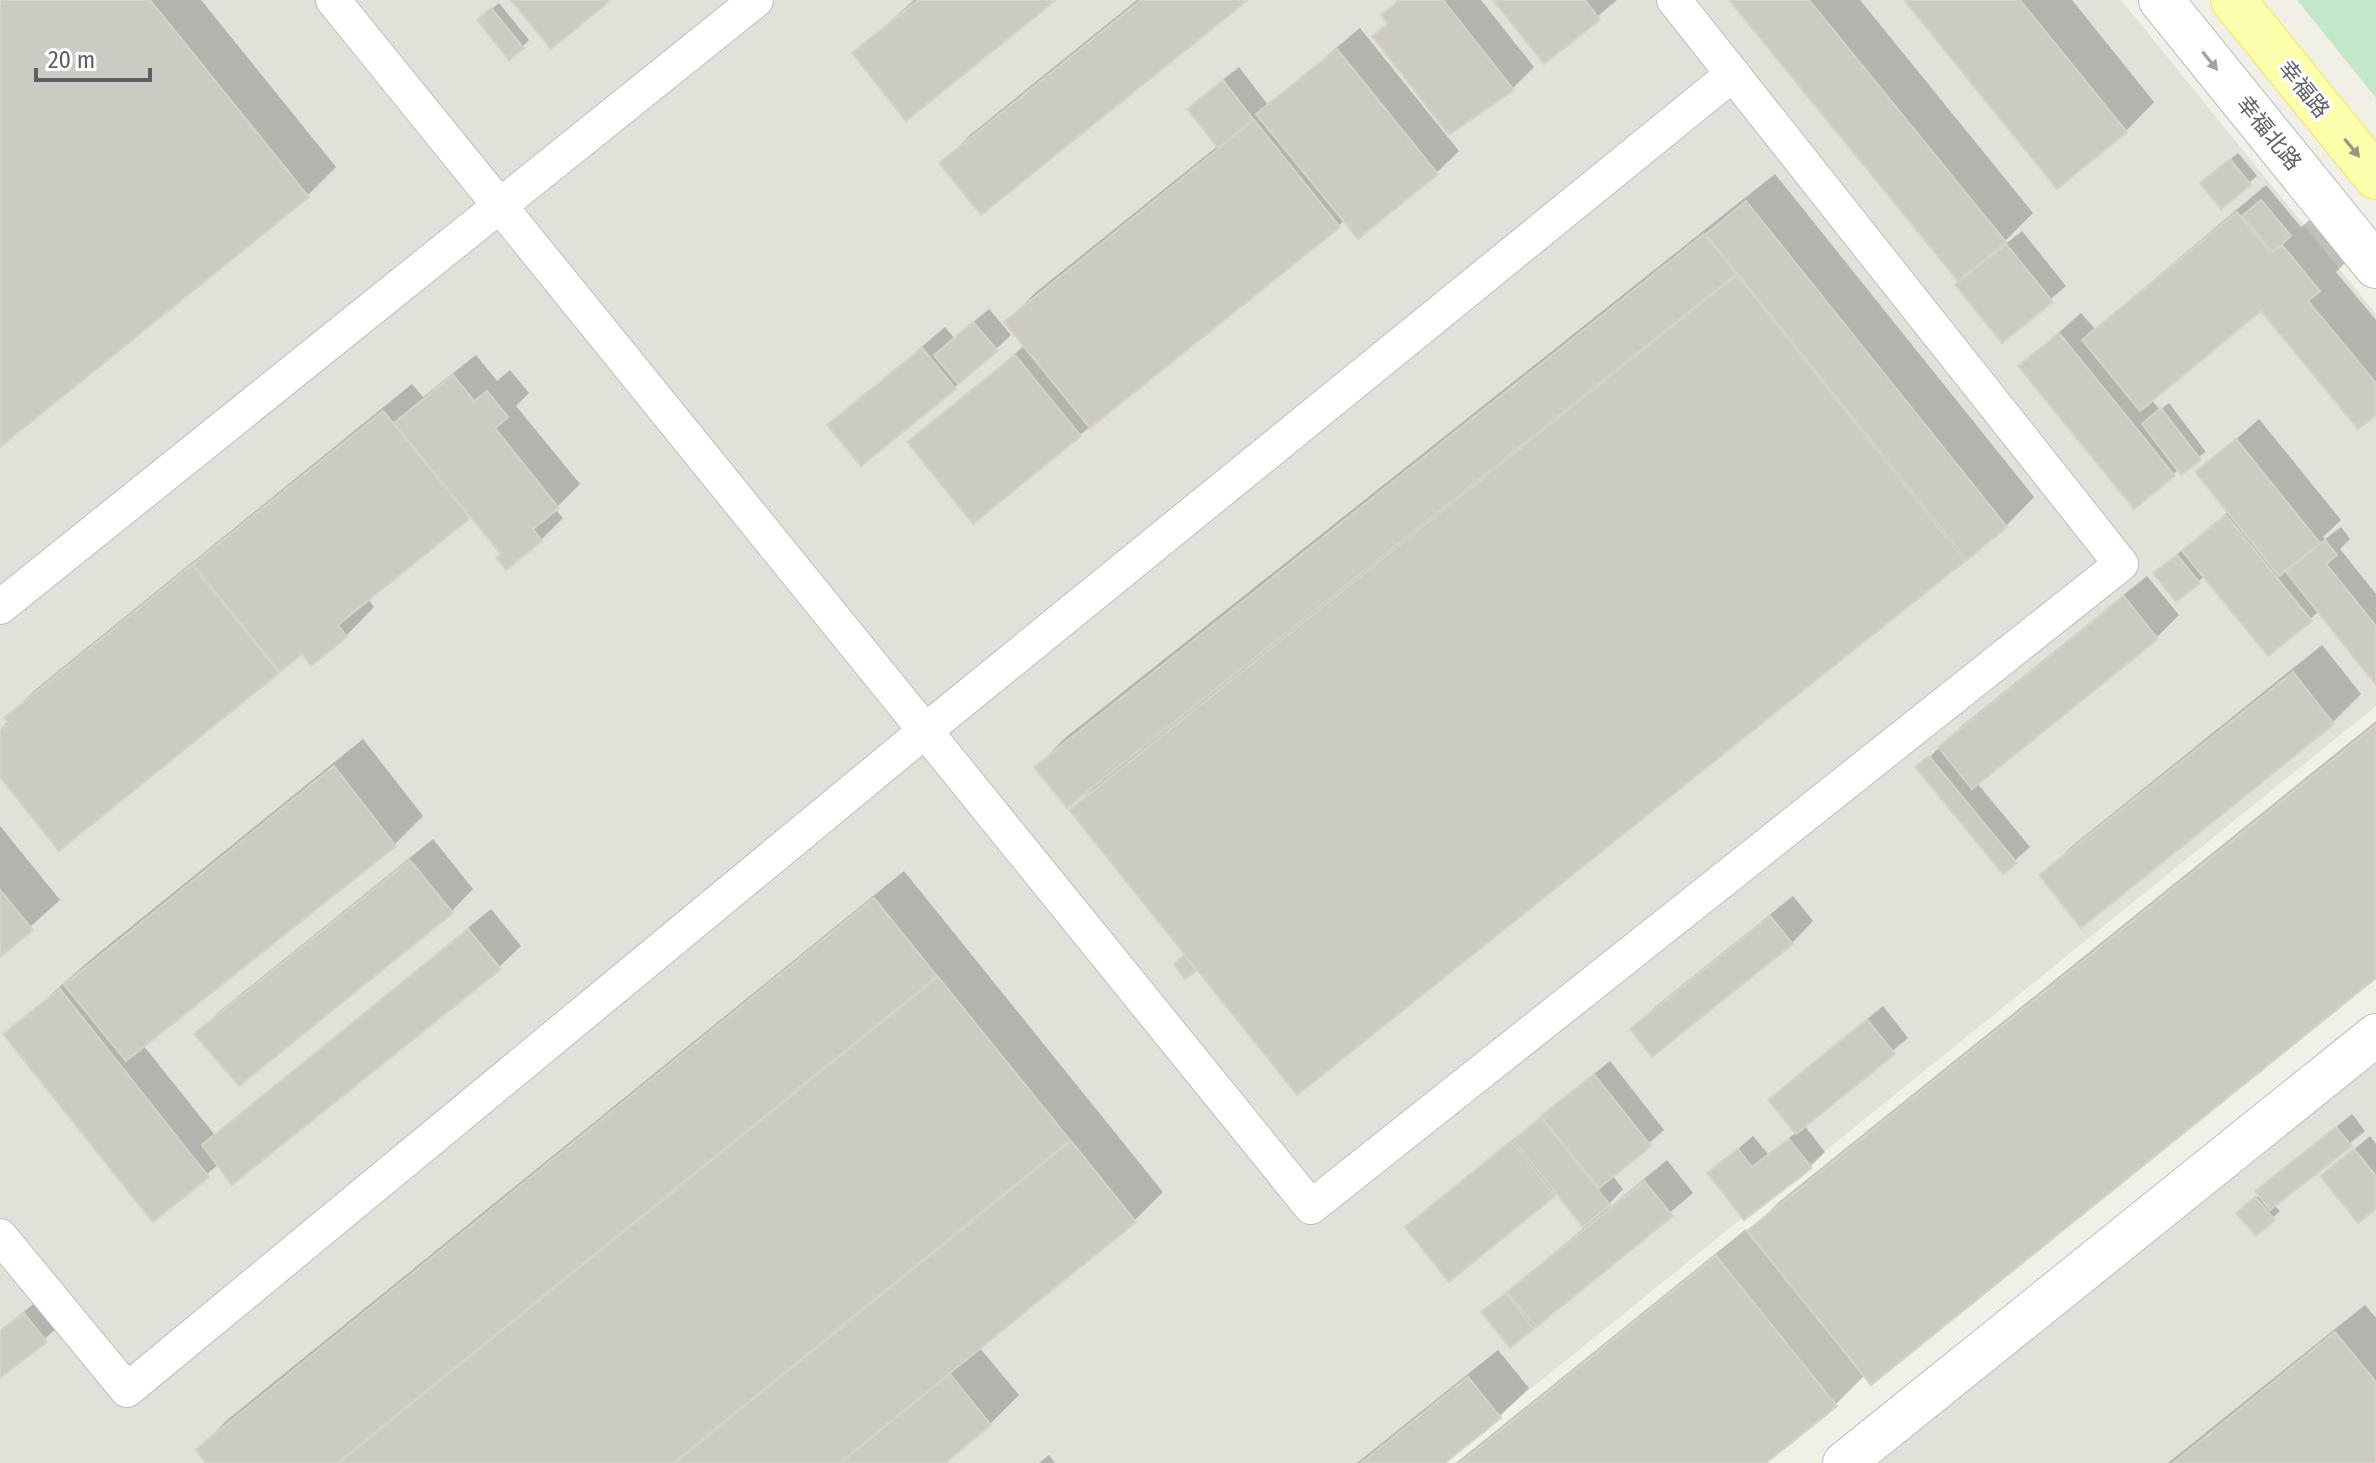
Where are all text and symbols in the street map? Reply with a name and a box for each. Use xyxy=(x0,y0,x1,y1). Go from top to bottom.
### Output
scale bar xyxy=(36,32,150,82)
text: 20 m xyxy=(48,46,95,74)
one-way arrow xyxy=(2201,50,2218,70)
street label: 幸福路 xyxy=(2273,55,2335,123)
street label: 幸福北路 xyxy=(2231,90,2307,176)
one-way arrow xyxy=(2343,138,2360,158)

